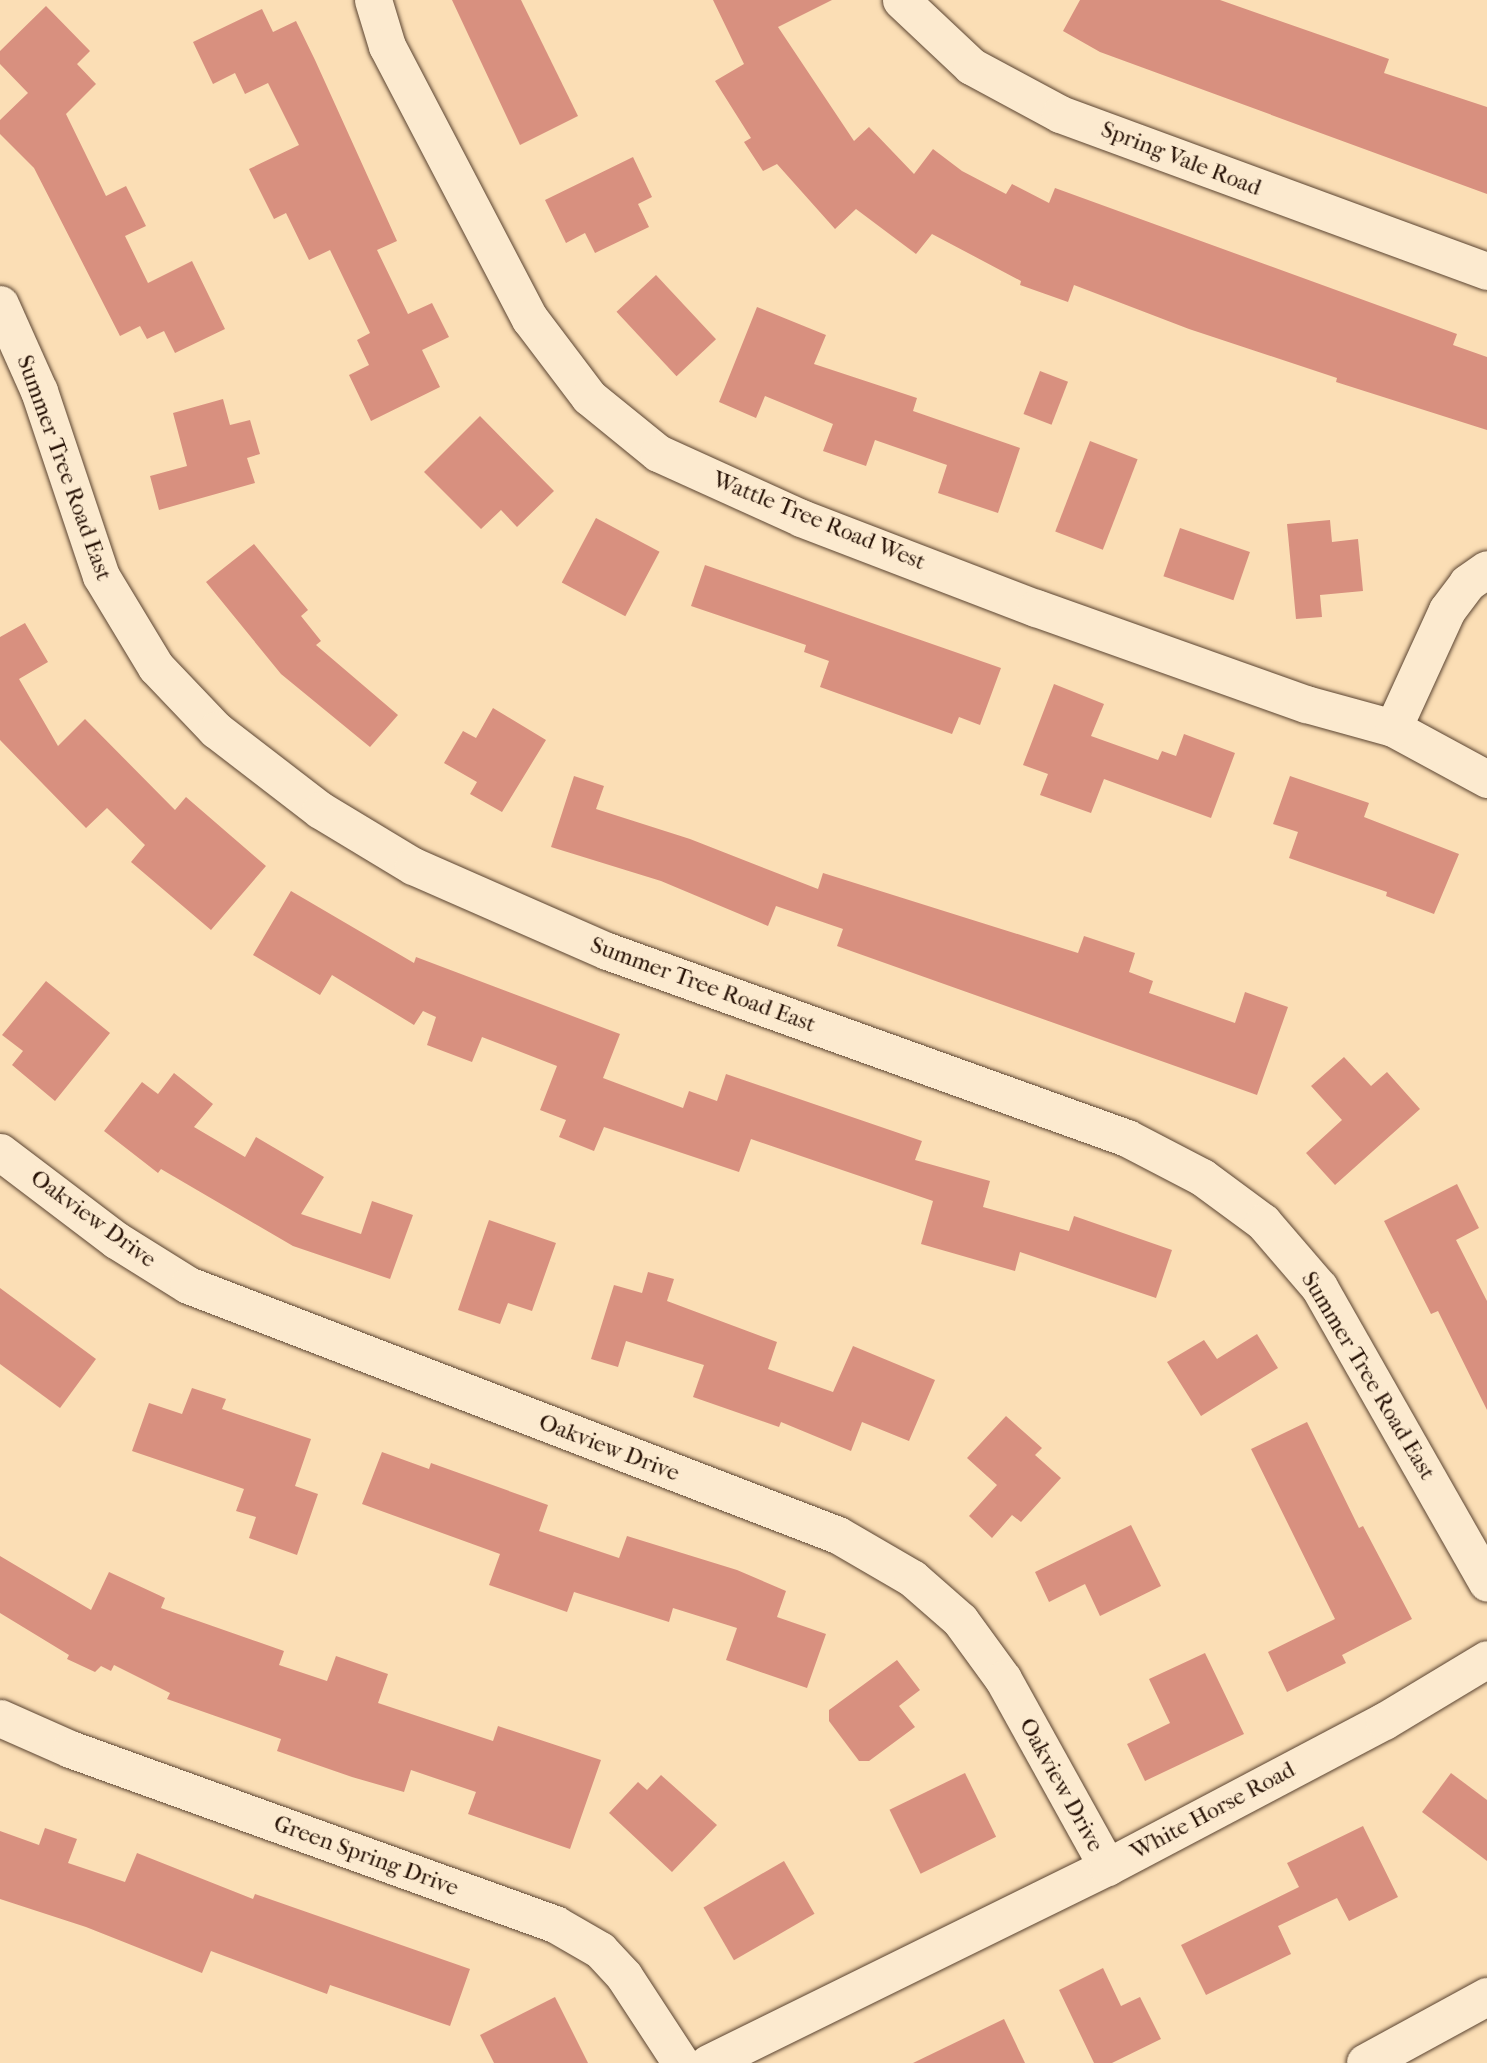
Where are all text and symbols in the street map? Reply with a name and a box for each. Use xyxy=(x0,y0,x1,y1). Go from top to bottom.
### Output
street label: Spring Vale Road xyxy=(1097,116,1265,202)
street label: Summer Tree Road East xyxy=(10,352,118,584)
street label: Wattle Tree Road West xyxy=(709,466,929,576)
street label: Summer Tree Road East xyxy=(587,931,819,1039)
street label: Oakview Drive xyxy=(25,1164,161,1274)
street label: Summer Tree Road East xyxy=(1295,1267,1441,1485)
street label: Oakview Drive xyxy=(535,1409,683,1487)
street label: Oakview Drive xyxy=(1013,1713,1109,1857)
street label: White Horse Road xyxy=(1126,1756,1300,1866)
street label: Green Spring Drive xyxy=(270,1810,462,1902)

